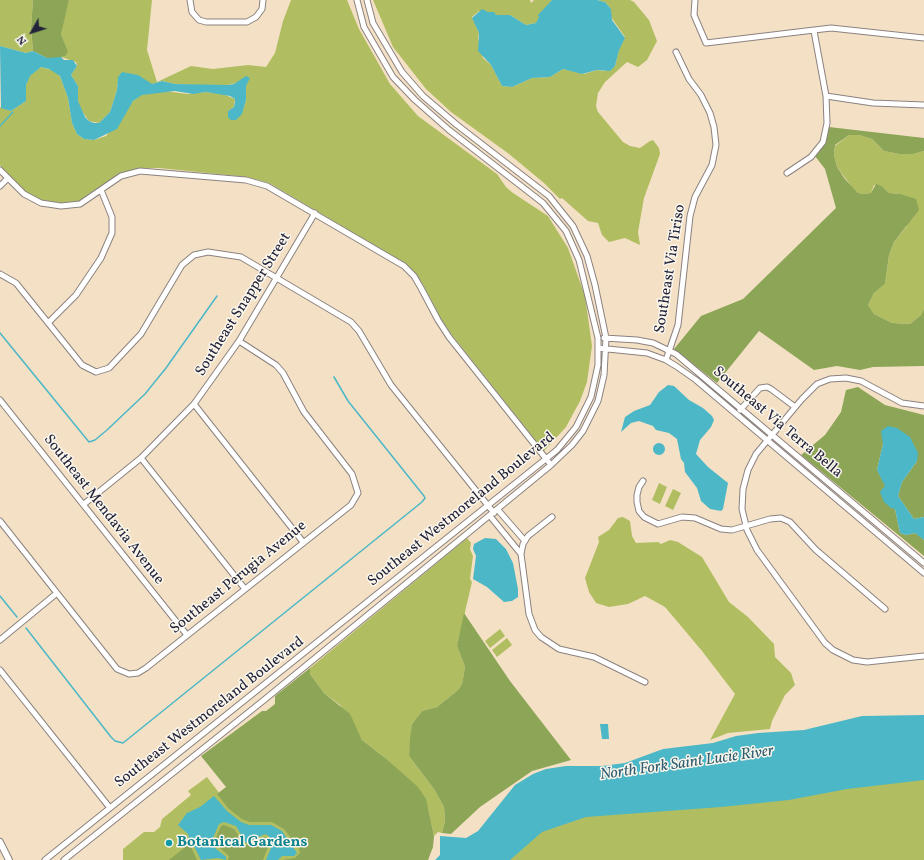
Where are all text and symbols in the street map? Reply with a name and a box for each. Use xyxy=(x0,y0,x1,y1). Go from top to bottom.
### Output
north arrow xyxy=(12,12,52,52)
text: N xyxy=(14,32,31,48)
street label: Southeast Via Tiriso xyxy=(652,203,690,335)
street label: Southeast Snapper Street xyxy=(192,230,296,380)
street label: Southeast Via Terra Bella xyxy=(709,364,845,482)
street label: Southeast Westmoreland Boulevard xyxy=(365,429,559,591)
street label: Southeast Mendavia Avenue xyxy=(39,431,167,589)
street label: Southeast Perugia Avenue xyxy=(167,517,311,639)
street label: Southeast Westmoreland Boulevard xyxy=(112,634,308,792)
water label: North Fork Saint Lucie River xyxy=(599,742,775,786)
place label: Botanical Gardens xyxy=(177,834,307,852)
marker: Botanical Gardens xyxy=(164,838,174,848)

